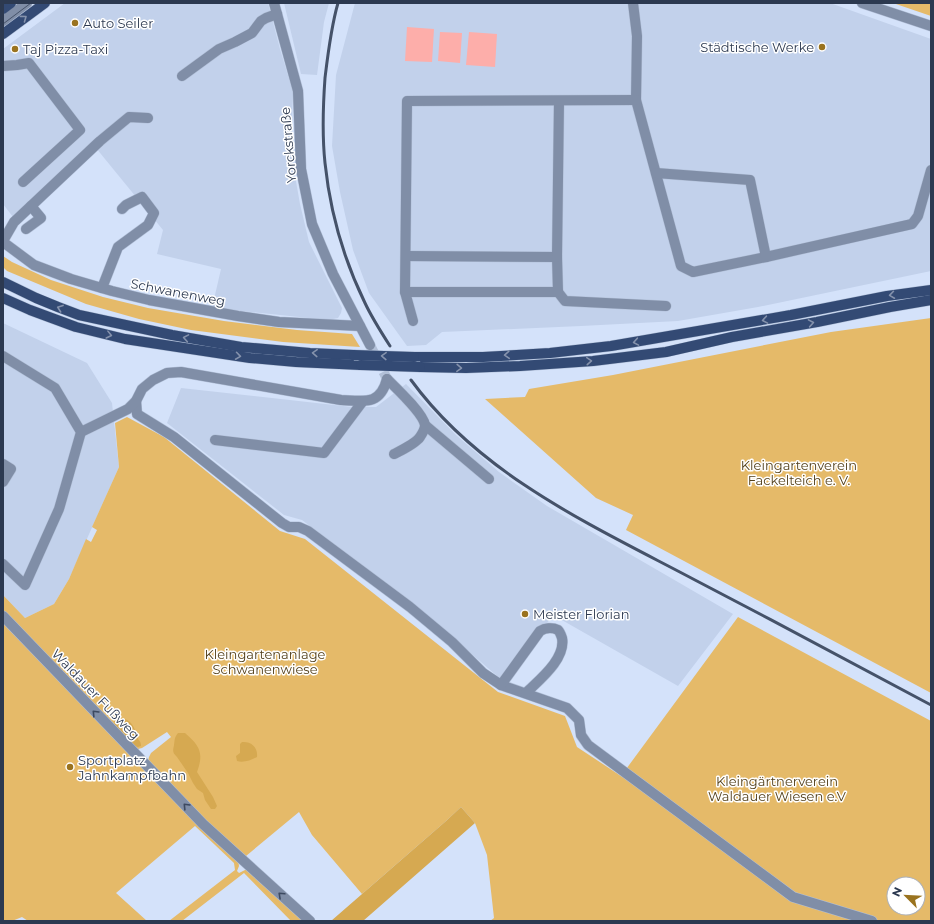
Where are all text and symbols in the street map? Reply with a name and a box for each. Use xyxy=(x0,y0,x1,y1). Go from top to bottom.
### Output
place label: Auto Seiler xyxy=(83,15,153,31)
one-way arrow xyxy=(20,16,27,23)
marker: Auto Seiler xyxy=(70,18,80,28)
place label: Städtische Werke xyxy=(700,39,814,55)
place label: Taj Pizza-Taxi xyxy=(23,41,108,57)
marker: Städtische Werke xyxy=(817,42,827,52)
marker: Taj Pizza-Taxi xyxy=(10,44,20,54)
street label: Yorckstraße xyxy=(277,106,299,184)
street label: Schwanenweg xyxy=(129,275,227,309)
one-way arrow xyxy=(889,290,895,299)
one-way arrow xyxy=(57,304,64,313)
one-way arrow xyxy=(761,315,768,323)
one-way arrow xyxy=(808,319,815,328)
one-way arrow xyxy=(106,331,113,339)
one-way arrow xyxy=(183,334,189,342)
one-way arrow xyxy=(633,337,640,345)
one-way arrow xyxy=(312,349,318,358)
one-way arrow xyxy=(235,351,241,360)
one-way arrow xyxy=(504,351,510,360)
one-way arrow xyxy=(381,352,387,360)
one-way arrow xyxy=(586,357,592,366)
one-way arrow xyxy=(456,364,462,372)
park label: Kleingartenverein Fackelteich e. V. xyxy=(741,457,857,488)
place label: Meister Florian xyxy=(533,606,630,622)
marker: Meister Florian xyxy=(520,609,530,619)
street label: Waldauer Fußweg xyxy=(49,645,143,743)
park label: Kleingartenanlage Schwanenwiese xyxy=(205,646,326,677)
one-way arrow xyxy=(93,710,100,718)
place label: Sportplatz Jahnkampfbahn xyxy=(77,752,186,783)
marker: Sportplatz Jahnkampfbahn xyxy=(65,762,75,772)
park label: Kleingärtnerverein Waldauer Wiesen e.V xyxy=(708,773,847,804)
one-way arrow xyxy=(183,803,190,811)
north arrow xyxy=(886,876,926,916)
text: N xyxy=(889,885,905,899)
one-way arrow xyxy=(278,892,286,899)

